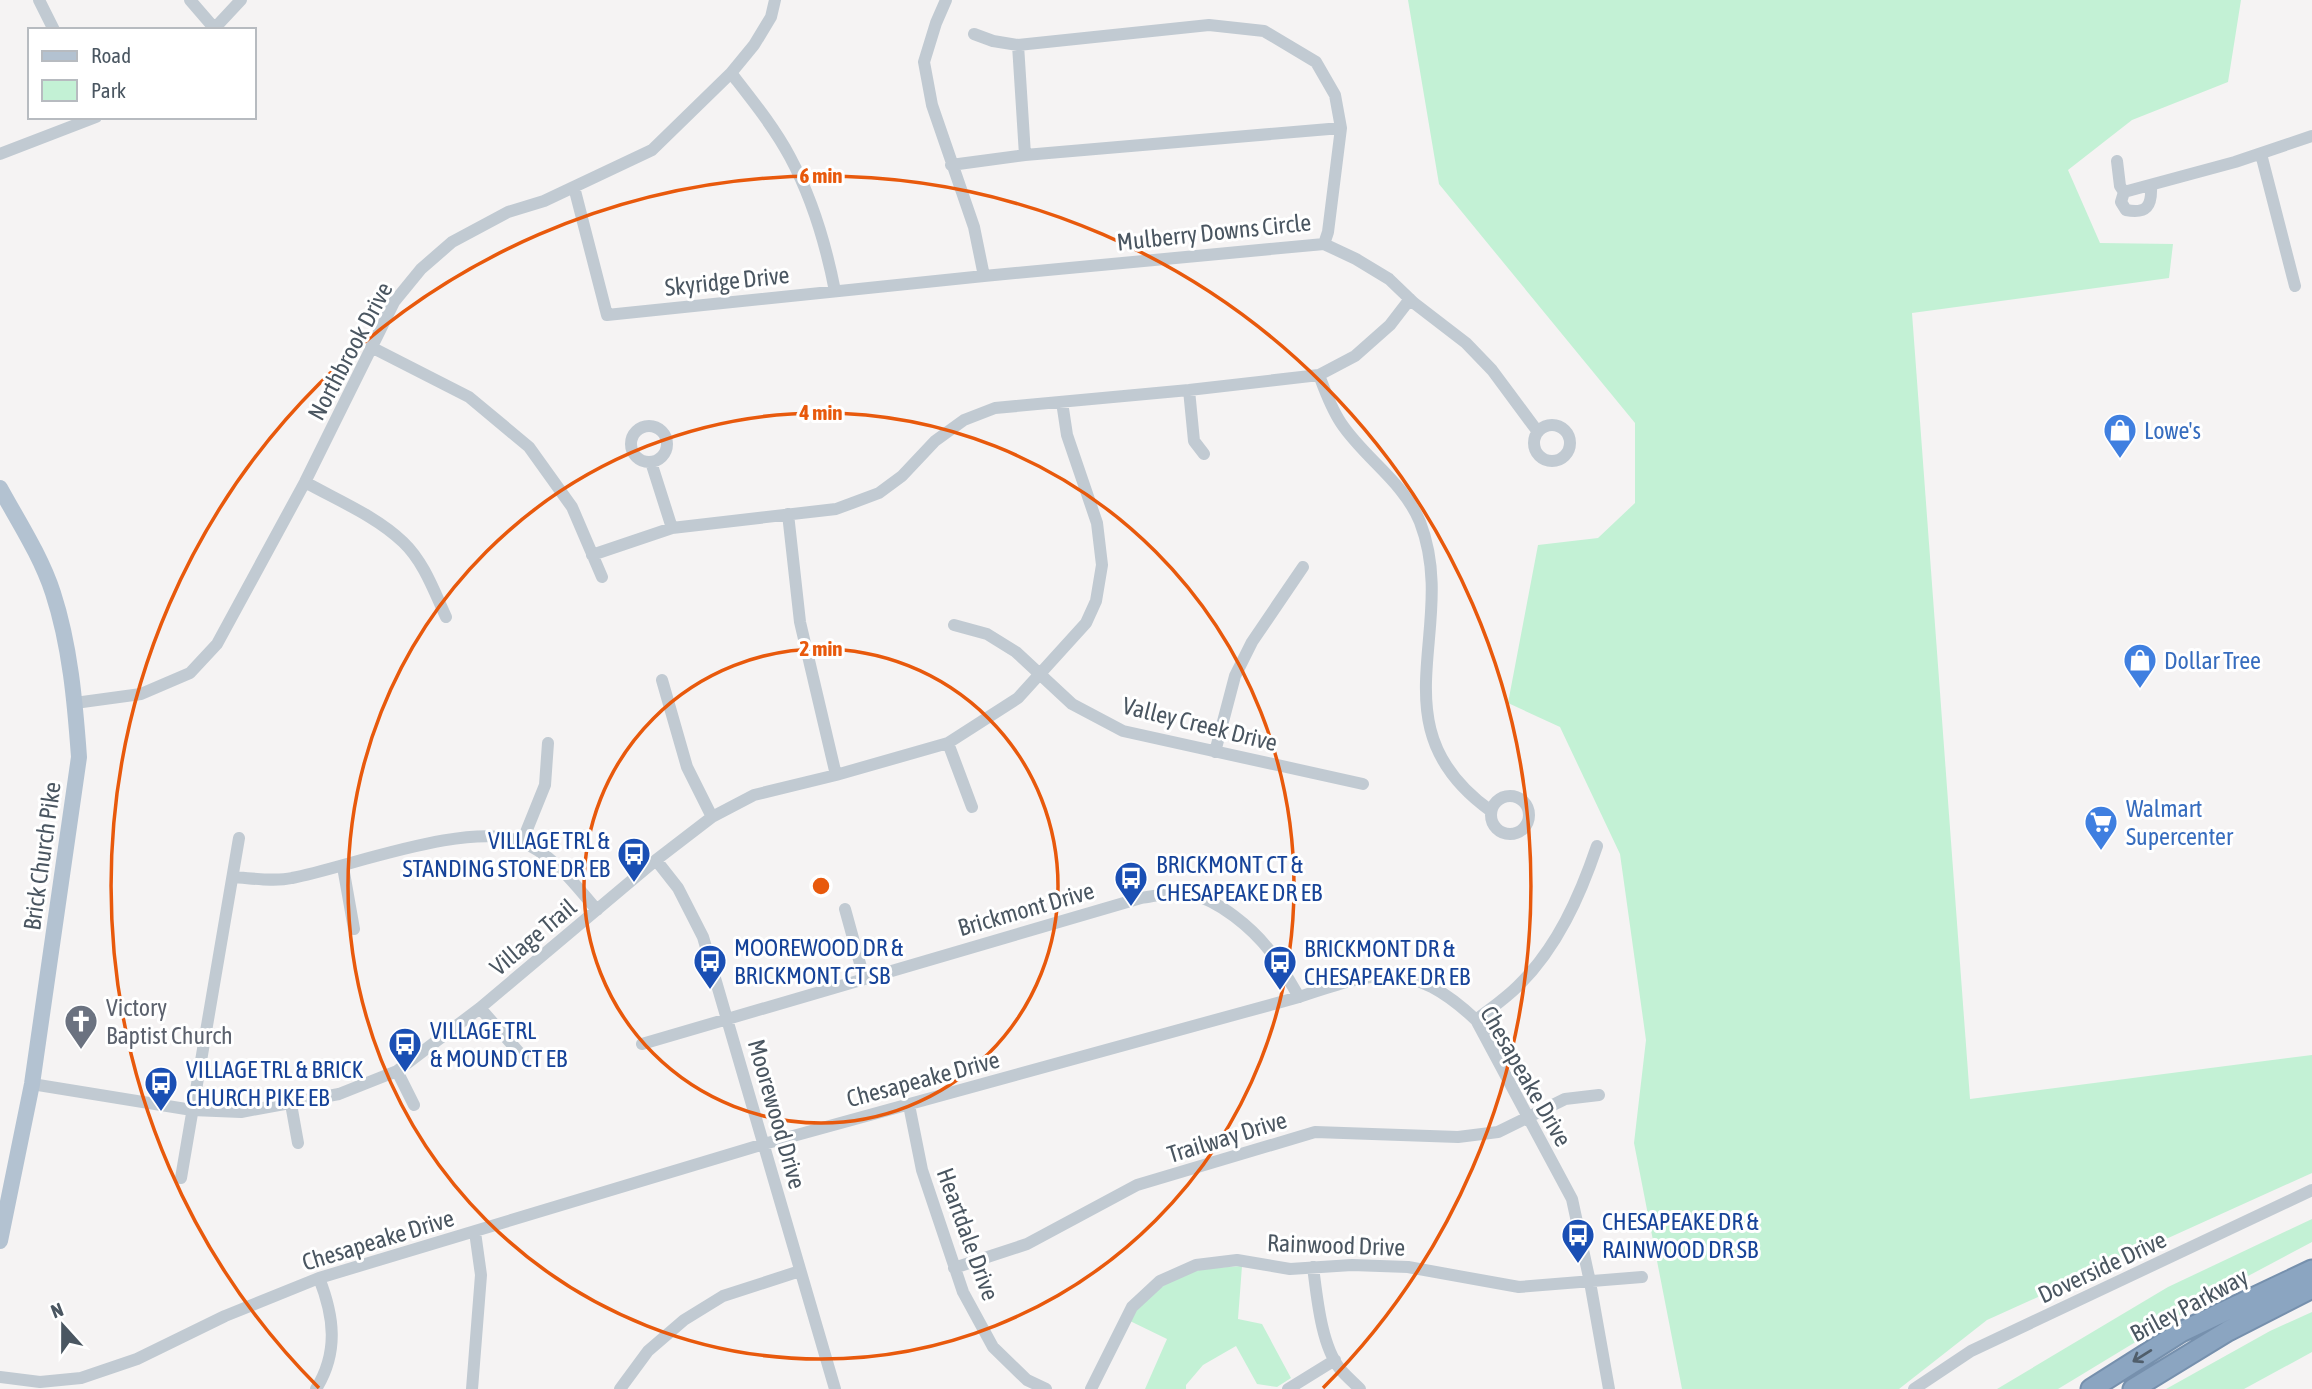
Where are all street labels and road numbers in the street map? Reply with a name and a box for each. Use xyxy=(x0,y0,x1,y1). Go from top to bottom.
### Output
street label: Mulberry Downs Circle xyxy=(1116,208,1312,256)
street label: Skyridge Drive xyxy=(663,261,791,301)
street label: Northbrook Drive xyxy=(302,277,398,425)
street label: Valley Creek Drive xyxy=(1120,692,1280,756)
street label: Brick Church Pike xyxy=(18,780,66,932)
street label: Brickmont Drive xyxy=(955,877,1097,941)
street label: Village Trail xyxy=(485,893,582,981)
street label: Chesapeake Drive xyxy=(1475,1001,1577,1151)
street label: Moorewood Drive xyxy=(743,1036,811,1192)
street label: Chesapeake Drive xyxy=(844,1046,1002,1112)
street label: Trailway Drive xyxy=(1164,1106,1290,1168)
street label: Heartdale Drive xyxy=(932,1164,1004,1304)
street label: Chesapeake Drive xyxy=(299,1204,457,1276)
street label: Doverside Drive xyxy=(2034,1226,2170,1308)
street label: Rainwood Drive xyxy=(1266,1229,1406,1261)
street label: Briley Parkway xyxy=(2126,1263,2252,1347)

